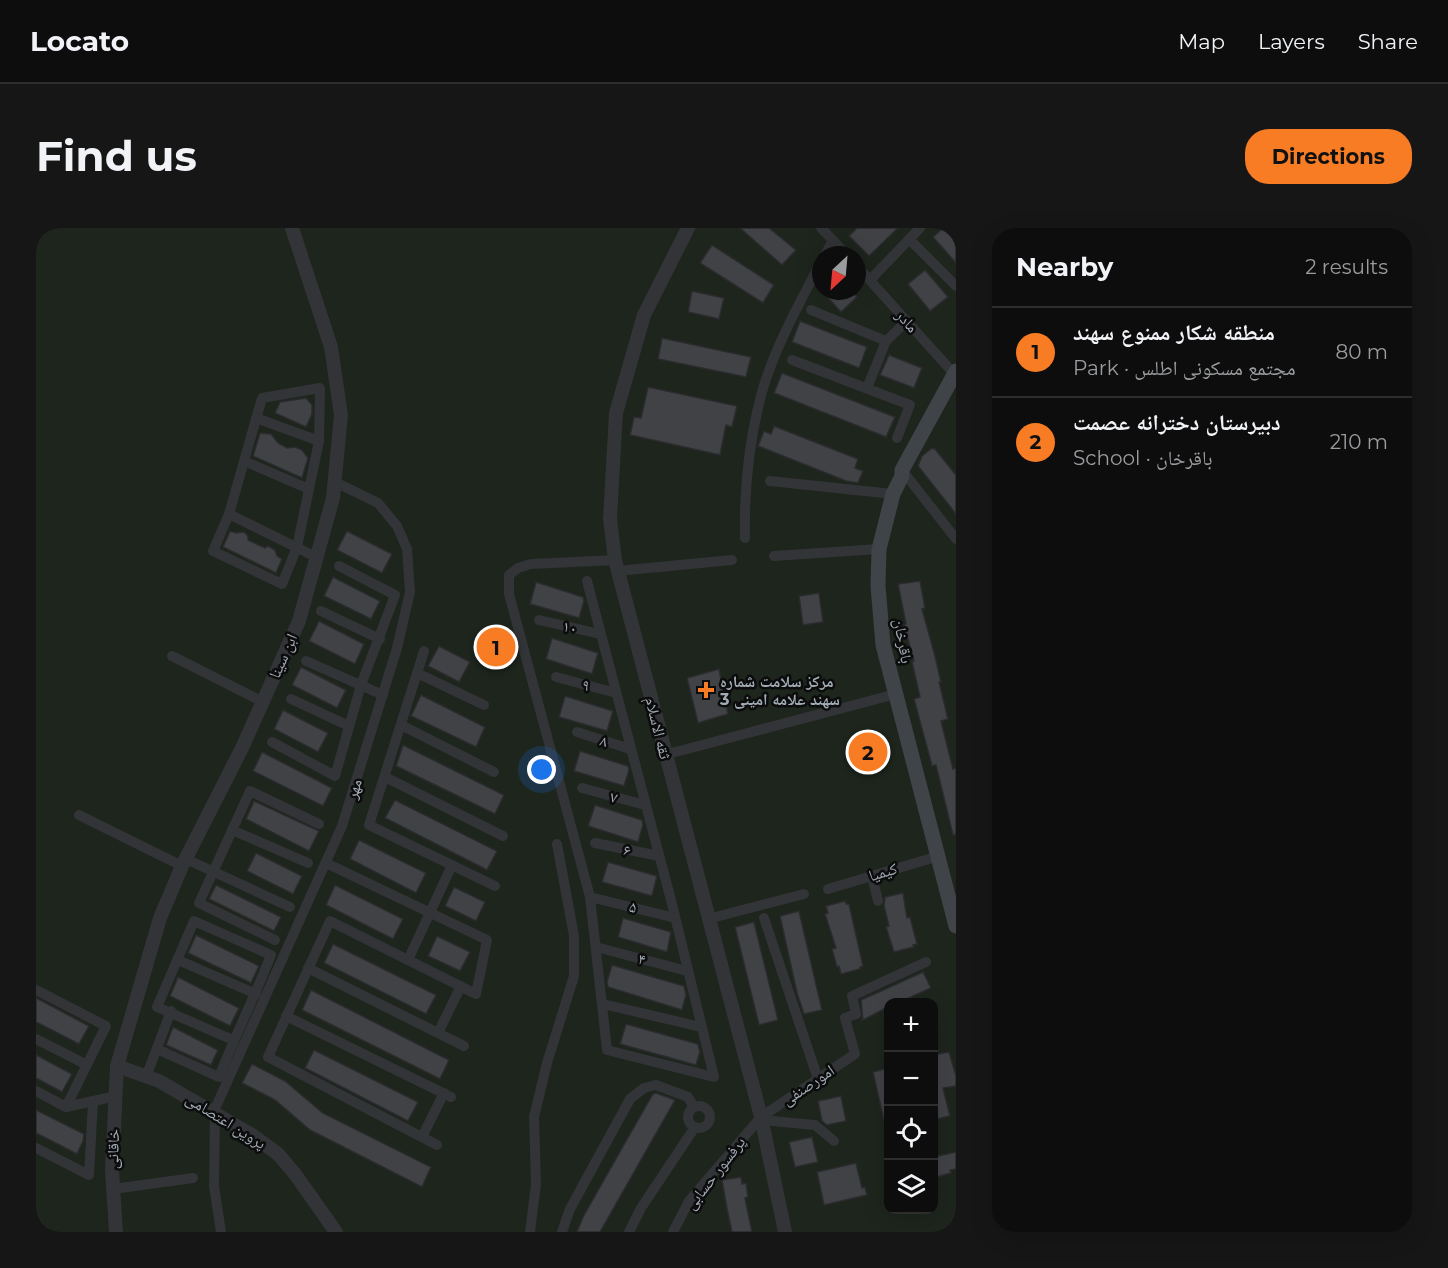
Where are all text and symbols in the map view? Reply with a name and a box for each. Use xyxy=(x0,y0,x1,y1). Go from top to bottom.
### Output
text: Locato xyxy=(30,24,129,58)
text: Map xyxy=(1178,29,1225,54)
text: Layers xyxy=(1258,29,1325,54)
text: Share xyxy=(1358,29,1418,54)
button: Directions xyxy=(1245,129,1412,184)
text: Find us xyxy=(36,130,197,182)
north arrow xyxy=(812,246,866,300)
text: Nearby xyxy=(1016,251,1113,283)
text: 2 results xyxy=(1305,255,1388,279)
street label: مادر xyxy=(891,305,922,336)
text: منطقه شکار ممنوع سهند xyxy=(1073,319,1275,346)
text: 1 xyxy=(1032,340,1039,364)
text: 80 m xyxy=(1336,340,1388,364)
text: Park · مجتمع مسکونی اطلس xyxy=(1073,356,1296,380)
text: دبیرستان دخترانه عصمت xyxy=(1073,409,1281,436)
text: 2 xyxy=(1030,430,1041,454)
text: 210 m xyxy=(1330,430,1388,454)
text: School · باقرخان xyxy=(1073,446,1212,470)
street label: ۱۰ xyxy=(561,616,579,638)
street label: باقرخان xyxy=(889,617,916,665)
pin: 1 xyxy=(476,624,516,670)
street label: ابن سینا xyxy=(265,631,302,682)
place label: مرکز سلامت شماره 3 سهند علامه امینی xyxy=(719,672,840,709)
street label: ۹ xyxy=(580,675,592,695)
marker: مرکز سلامت شماره 3 سهند علامه امینی xyxy=(697,681,715,699)
street label: ثقه الاسلام xyxy=(640,695,675,762)
pin: 2 xyxy=(848,730,888,774)
street label: ۸ xyxy=(598,731,610,751)
your location xyxy=(527,755,556,784)
street label: مهر xyxy=(342,777,366,802)
street label: ۷ xyxy=(608,787,620,807)
street label: ۶ xyxy=(622,840,632,860)
street label: کیمیا xyxy=(866,859,900,885)
street label: ۵ xyxy=(627,897,639,917)
street label: ۴ xyxy=(636,949,648,969)
map controls xyxy=(884,998,938,1214)
button: + xyxy=(884,998,938,1052)
button: − xyxy=(884,1052,938,1106)
street label: امورصنفی xyxy=(778,1061,838,1110)
street label: پروین اعتصامی xyxy=(182,1089,270,1154)
button: locate xyxy=(884,1106,938,1160)
street label: خاقانی xyxy=(103,1128,124,1170)
street label: پرفسور حسابی xyxy=(681,1133,750,1214)
button: layers xyxy=(884,1160,938,1214)

